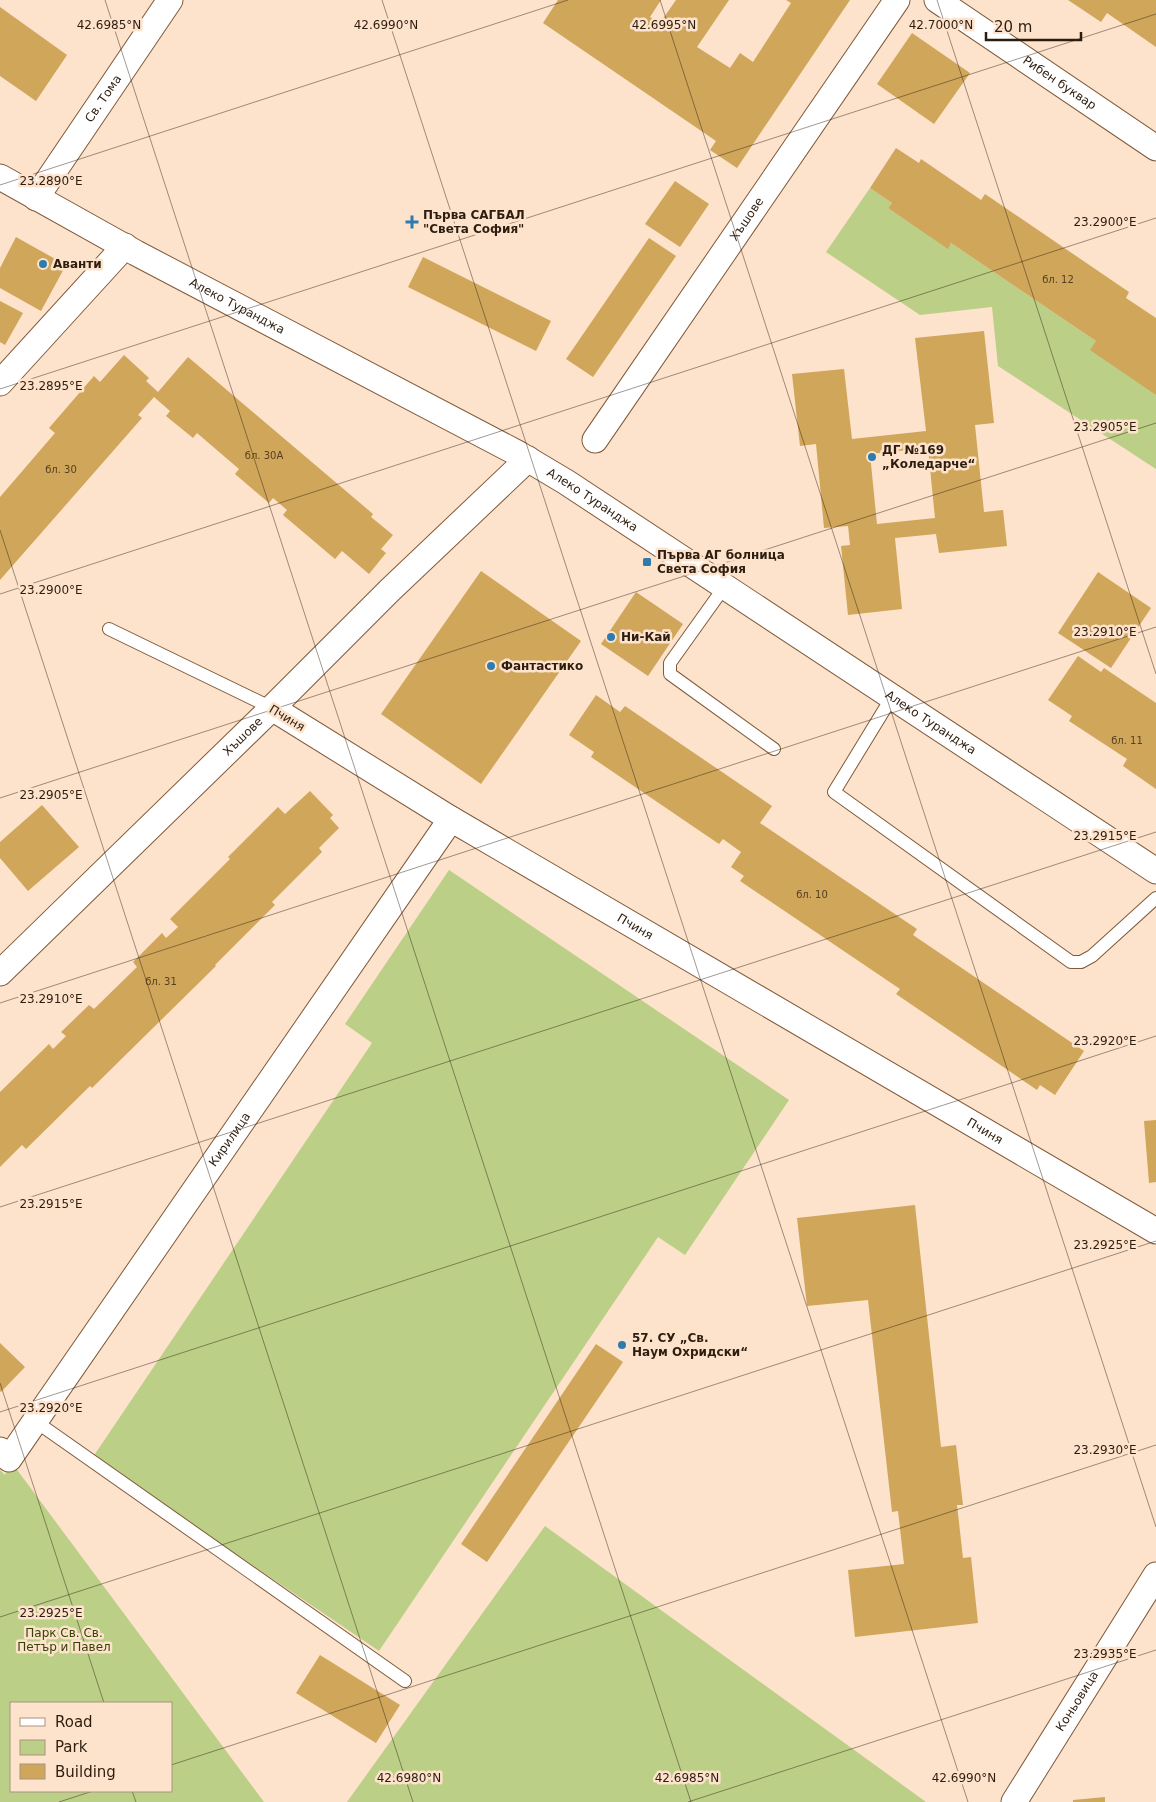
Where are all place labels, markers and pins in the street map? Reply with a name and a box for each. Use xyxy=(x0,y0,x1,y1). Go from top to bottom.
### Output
place label: Първа САГБАЛ "Света София" xyxy=(423,208,525,236)
marker: Първа САГБАЛ "Света София" xyxy=(405,215,419,229)
place label: Аванти xyxy=(53,257,102,271)
marker: Аванти xyxy=(37,258,49,270)
place label: ДГ №169 „Коледарче“ xyxy=(882,443,976,471)
marker: ДГ №169 „Коледарче“ xyxy=(866,451,878,463)
place label: Първа АГ болница Света София xyxy=(657,548,785,576)
marker: Първа АГ болница Света София xyxy=(641,556,653,568)
place label: Ни-Кай xyxy=(621,630,671,644)
marker: Ни-Кай xyxy=(605,631,617,643)
place label: Фантастико xyxy=(501,659,583,673)
marker: Фантастико xyxy=(485,660,497,672)
place label: 57. СУ „Св. Наум Охридски“ xyxy=(632,1331,748,1359)
marker: 57. СУ „Св. Наум Охридски“ xyxy=(616,1339,628,1351)

